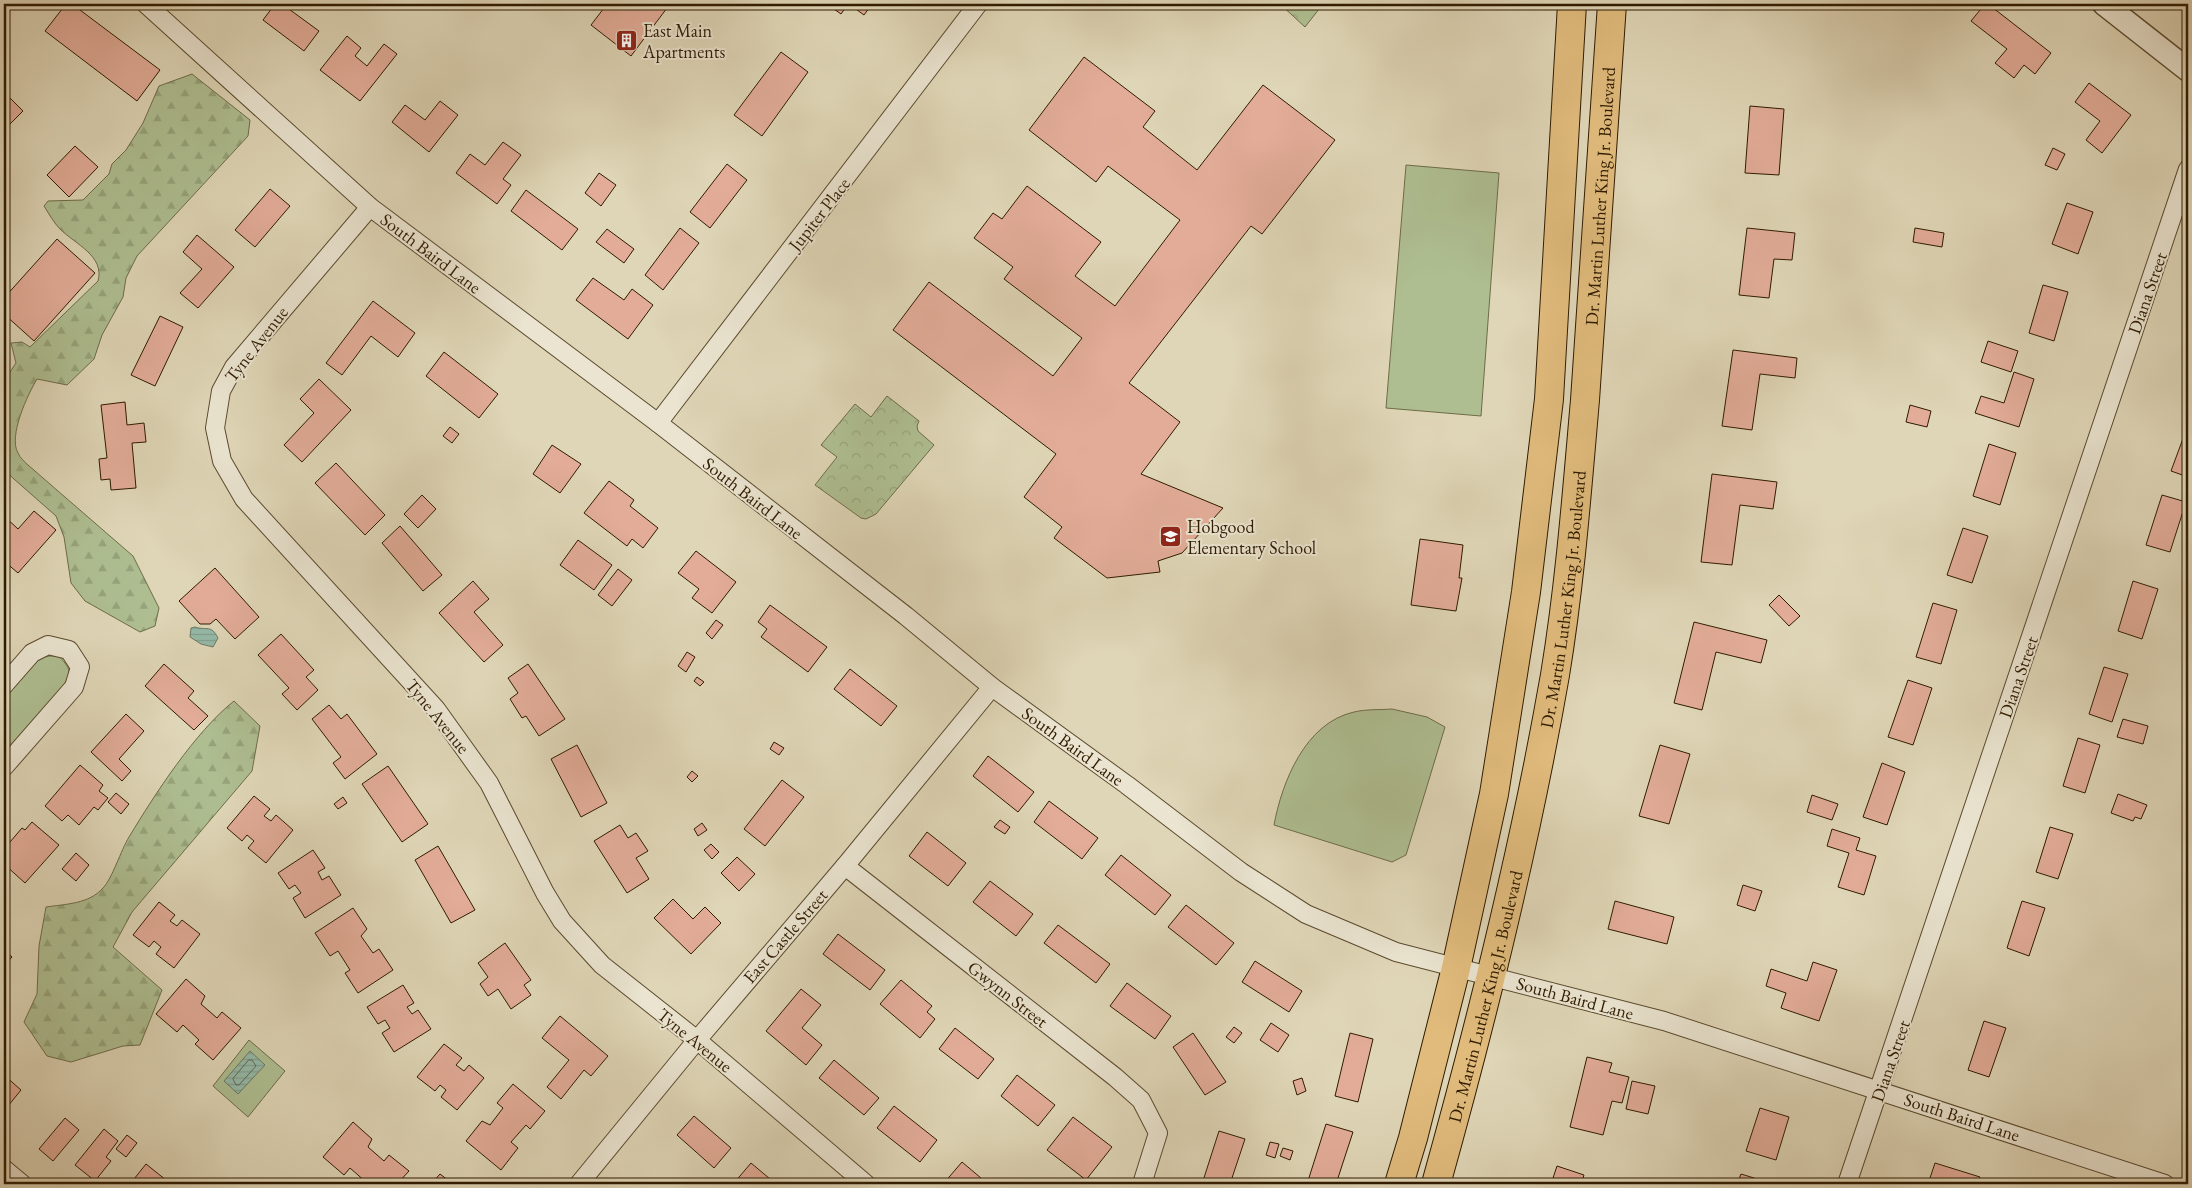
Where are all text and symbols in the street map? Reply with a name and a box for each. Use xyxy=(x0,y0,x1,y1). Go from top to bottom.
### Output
place label: East Main Apartments xyxy=(642,19,725,63)
building icon: East Main Apartments xyxy=(615,28,639,52)
street label: Dr. Martin Luther King Jr. Boulevard xyxy=(1579,65,1620,326)
street label: Jupiter Place xyxy=(782,173,855,257)
street label: South Baird Lane xyxy=(376,208,486,298)
street label: Diana Street xyxy=(2122,249,2172,337)
street label: Tyne Avenue xyxy=(219,301,293,387)
street label: South Baird Lane xyxy=(698,452,808,544)
street label: Dr. Martin Luther King Jr. Boulevard xyxy=(1534,469,1590,730)
place label: Hobgood Elementary School xyxy=(1187,515,1316,559)
school or university icon: Hobgood Elementary School xyxy=(1159,524,1183,548)
street label: Diana Street xyxy=(1993,633,2043,721)
street label: Tyne Avenue xyxy=(401,674,475,758)
street label: South Baird Lane xyxy=(1018,701,1128,791)
street label: Dr. Martin Luther King Jr. Boulevard xyxy=(1442,867,1527,1125)
street label: East Castle Street xyxy=(738,884,833,988)
street label: Gwynn Street xyxy=(963,956,1053,1033)
street label: South Baird Lane xyxy=(1514,971,1636,1025)
street label: Tyne Avenue xyxy=(653,1003,737,1077)
street label: Diana Street xyxy=(1865,1017,1915,1105)
street label: South Baird Lane xyxy=(1901,1087,2023,1147)

